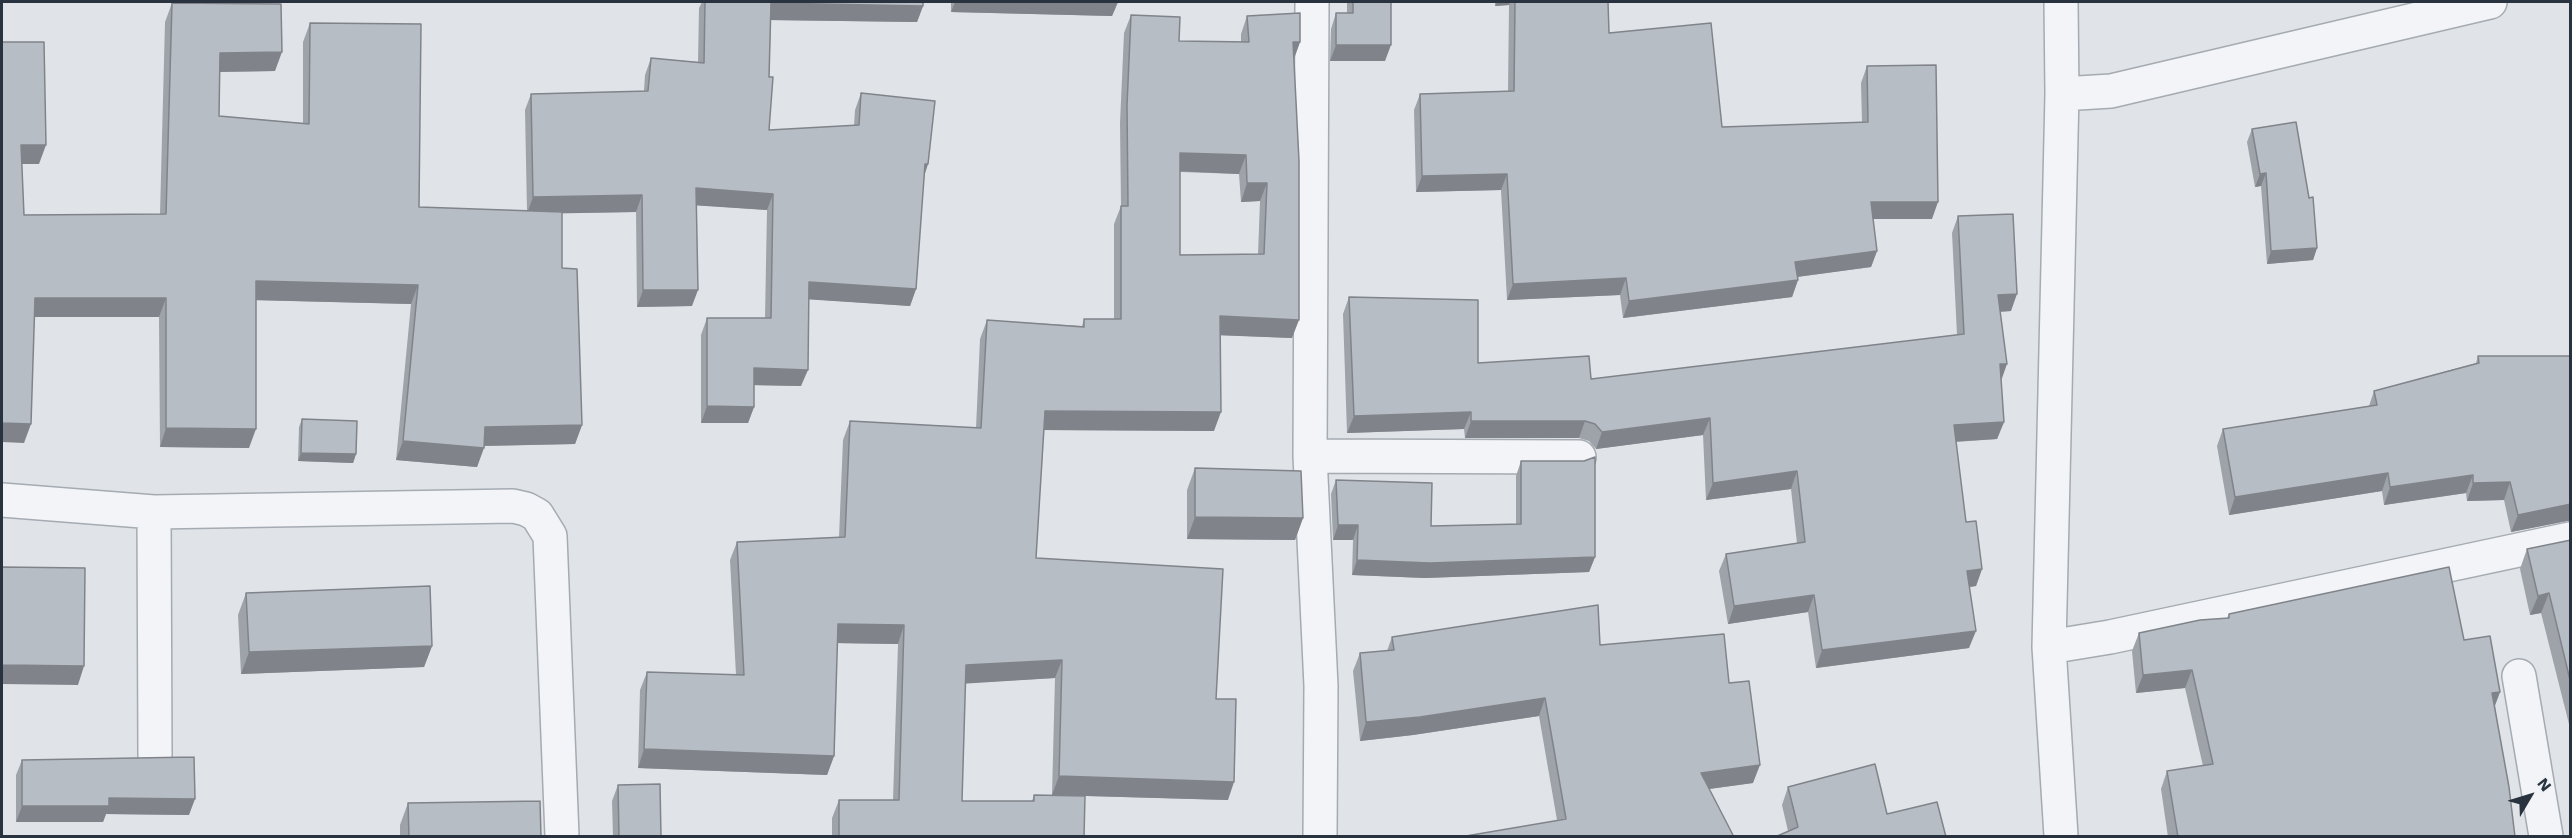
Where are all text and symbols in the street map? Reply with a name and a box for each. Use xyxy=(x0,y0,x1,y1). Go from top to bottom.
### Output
north arrow xyxy=(2500,766,2560,826)
text: N xyxy=(2533,774,2556,795)

